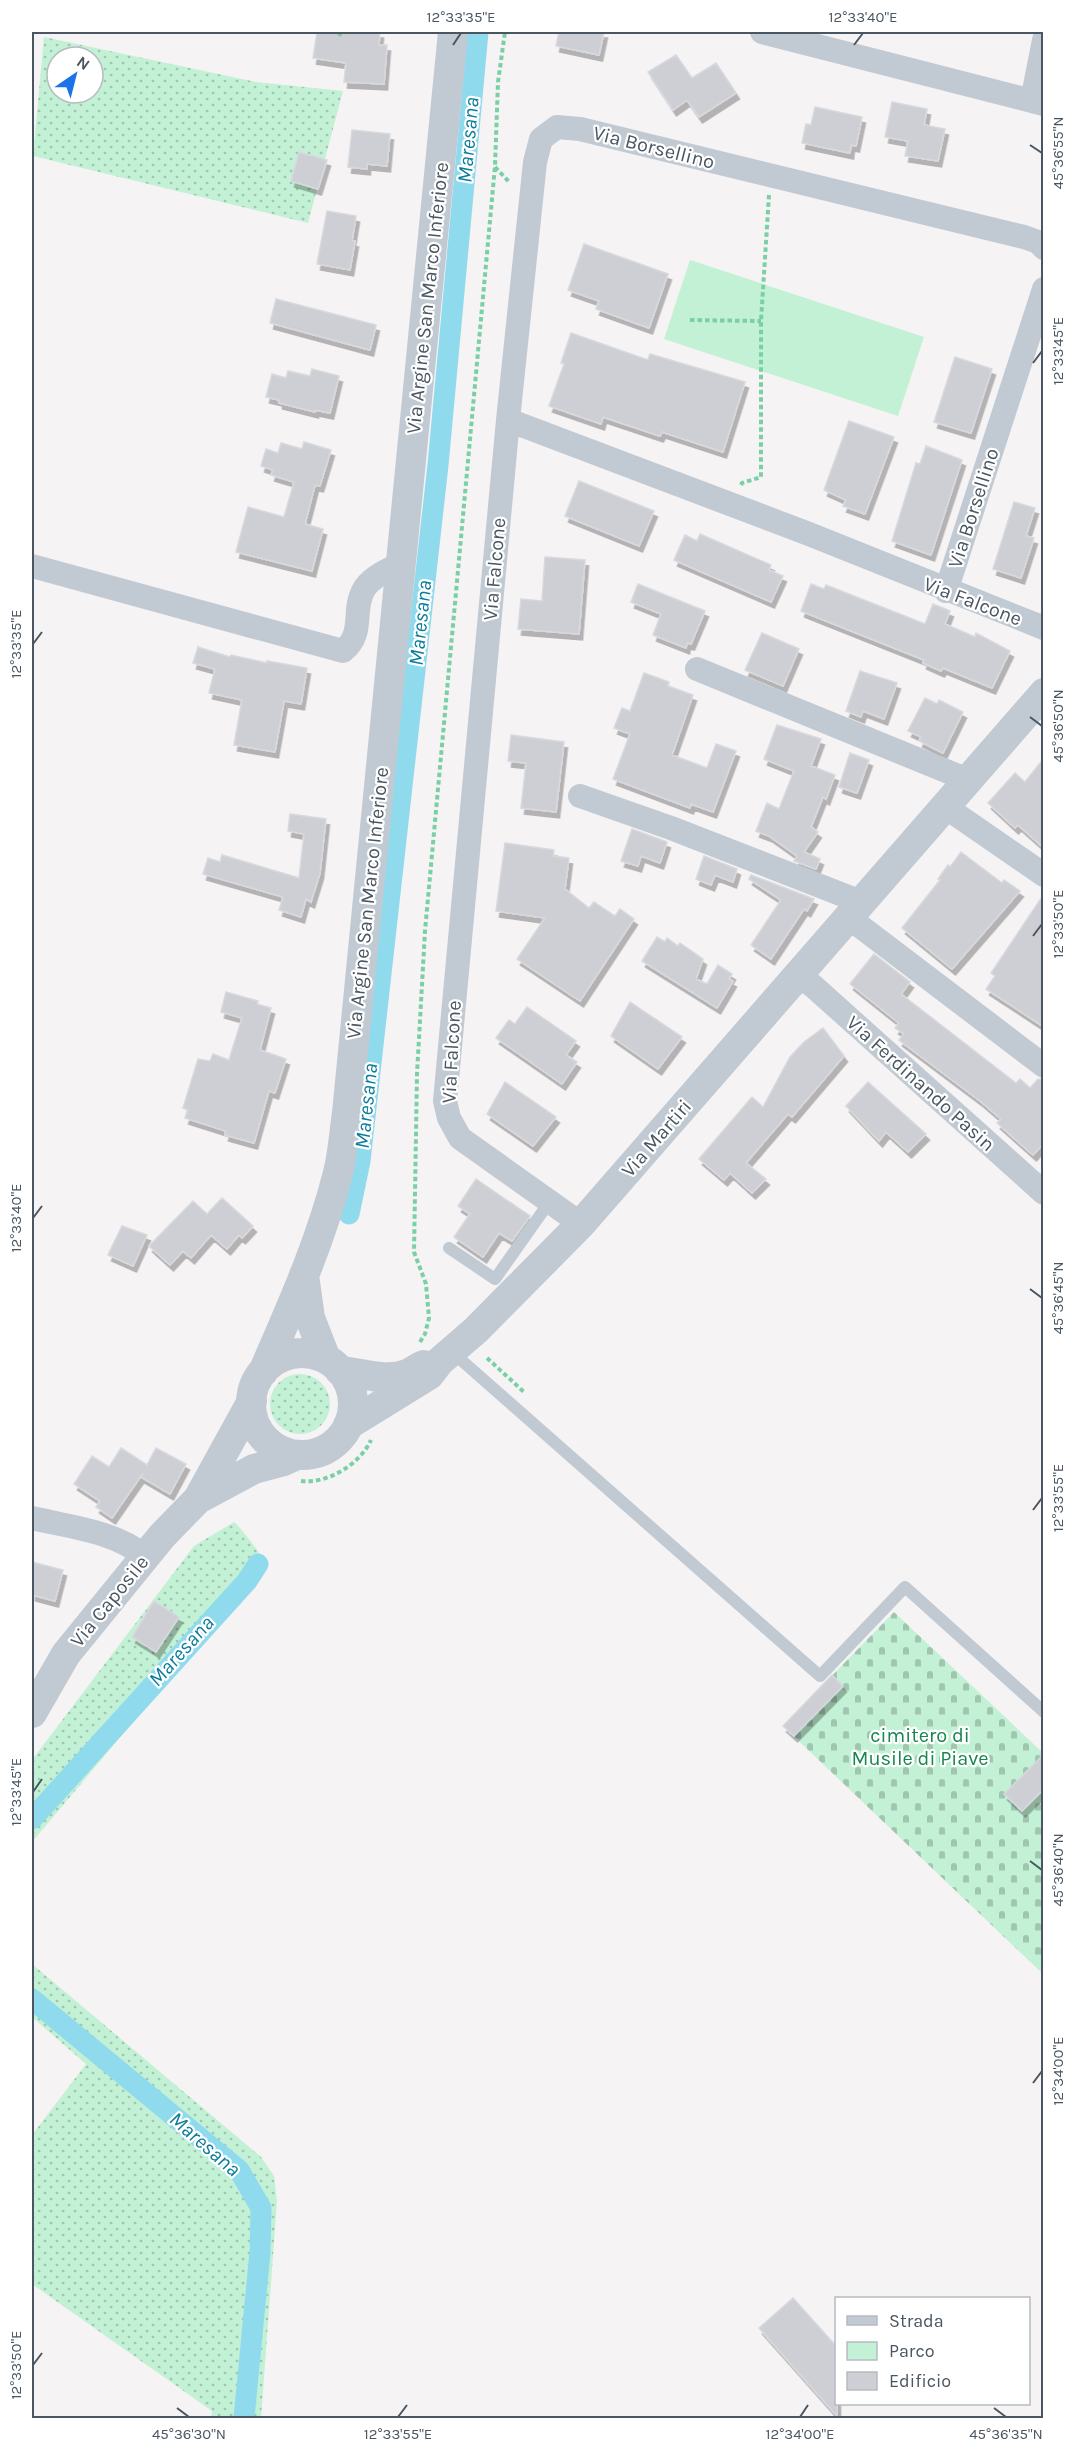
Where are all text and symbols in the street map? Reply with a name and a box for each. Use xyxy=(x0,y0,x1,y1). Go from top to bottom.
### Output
text: 12°33'35"E xyxy=(427,8,495,26)
text: 12°33'40"E xyxy=(829,8,897,26)
north arrow xyxy=(45,45,105,105)
text: N xyxy=(73,52,93,74)
water label: Maresana xyxy=(452,96,484,184)
text: 45°36'55"N xyxy=(1049,116,1067,190)
street label: Via Borsellino xyxy=(591,121,717,174)
street label: Via Argine San Marco Inferiore xyxy=(402,161,453,435)
text: 12°33'45"E xyxy=(1049,317,1067,385)
street label: Via Borsellino xyxy=(943,445,1004,571)
street label: Via Falcone xyxy=(479,517,510,621)
street label: Via Falcone xyxy=(921,572,1025,631)
water label: Maresana xyxy=(404,579,436,667)
text: 12°33'35"E xyxy=(7,610,25,678)
text: 45°36'50"N xyxy=(1049,689,1067,763)
street label: Via Argine San Marco Inferiore xyxy=(342,766,393,1040)
text: 12°33'50"E xyxy=(1049,890,1067,958)
street label: Via Falcone xyxy=(437,1000,466,1104)
street label: Via Ferdinando Pasin xyxy=(842,1011,1000,1156)
water label: Maresana xyxy=(350,1062,382,1150)
street label: Via Martiri xyxy=(617,1095,696,1182)
text: 12°33'40"E xyxy=(7,1184,25,1252)
text: 45°36'45"N xyxy=(1049,1261,1067,1335)
text: 12°33'55"E xyxy=(1049,1464,1067,1532)
street label: Via Caposile xyxy=(65,1551,153,1652)
water label: Maresana xyxy=(143,1611,219,1691)
park label: cimitero di Musile di Piave xyxy=(851,1724,989,1770)
text: 12°33'45"E xyxy=(7,1758,25,1826)
text: 45°36'40"N xyxy=(1049,1833,1067,1907)
text: 12°34'00"E xyxy=(1049,2037,1067,2105)
water label: Maresana xyxy=(165,2107,245,2181)
legend xyxy=(835,2297,1030,2405)
text: Strada xyxy=(889,2310,944,2332)
text: 12°33'50"E xyxy=(7,2331,25,2399)
text: Parco xyxy=(889,2340,935,2362)
text: Edificio xyxy=(889,2370,951,2392)
text: 45°36'30"N xyxy=(152,2425,226,2443)
text: 12°33'55"E xyxy=(364,2425,432,2443)
text: 12°34'00"E xyxy=(766,2425,834,2443)
text: 45°36'35"N xyxy=(969,2425,1043,2443)

